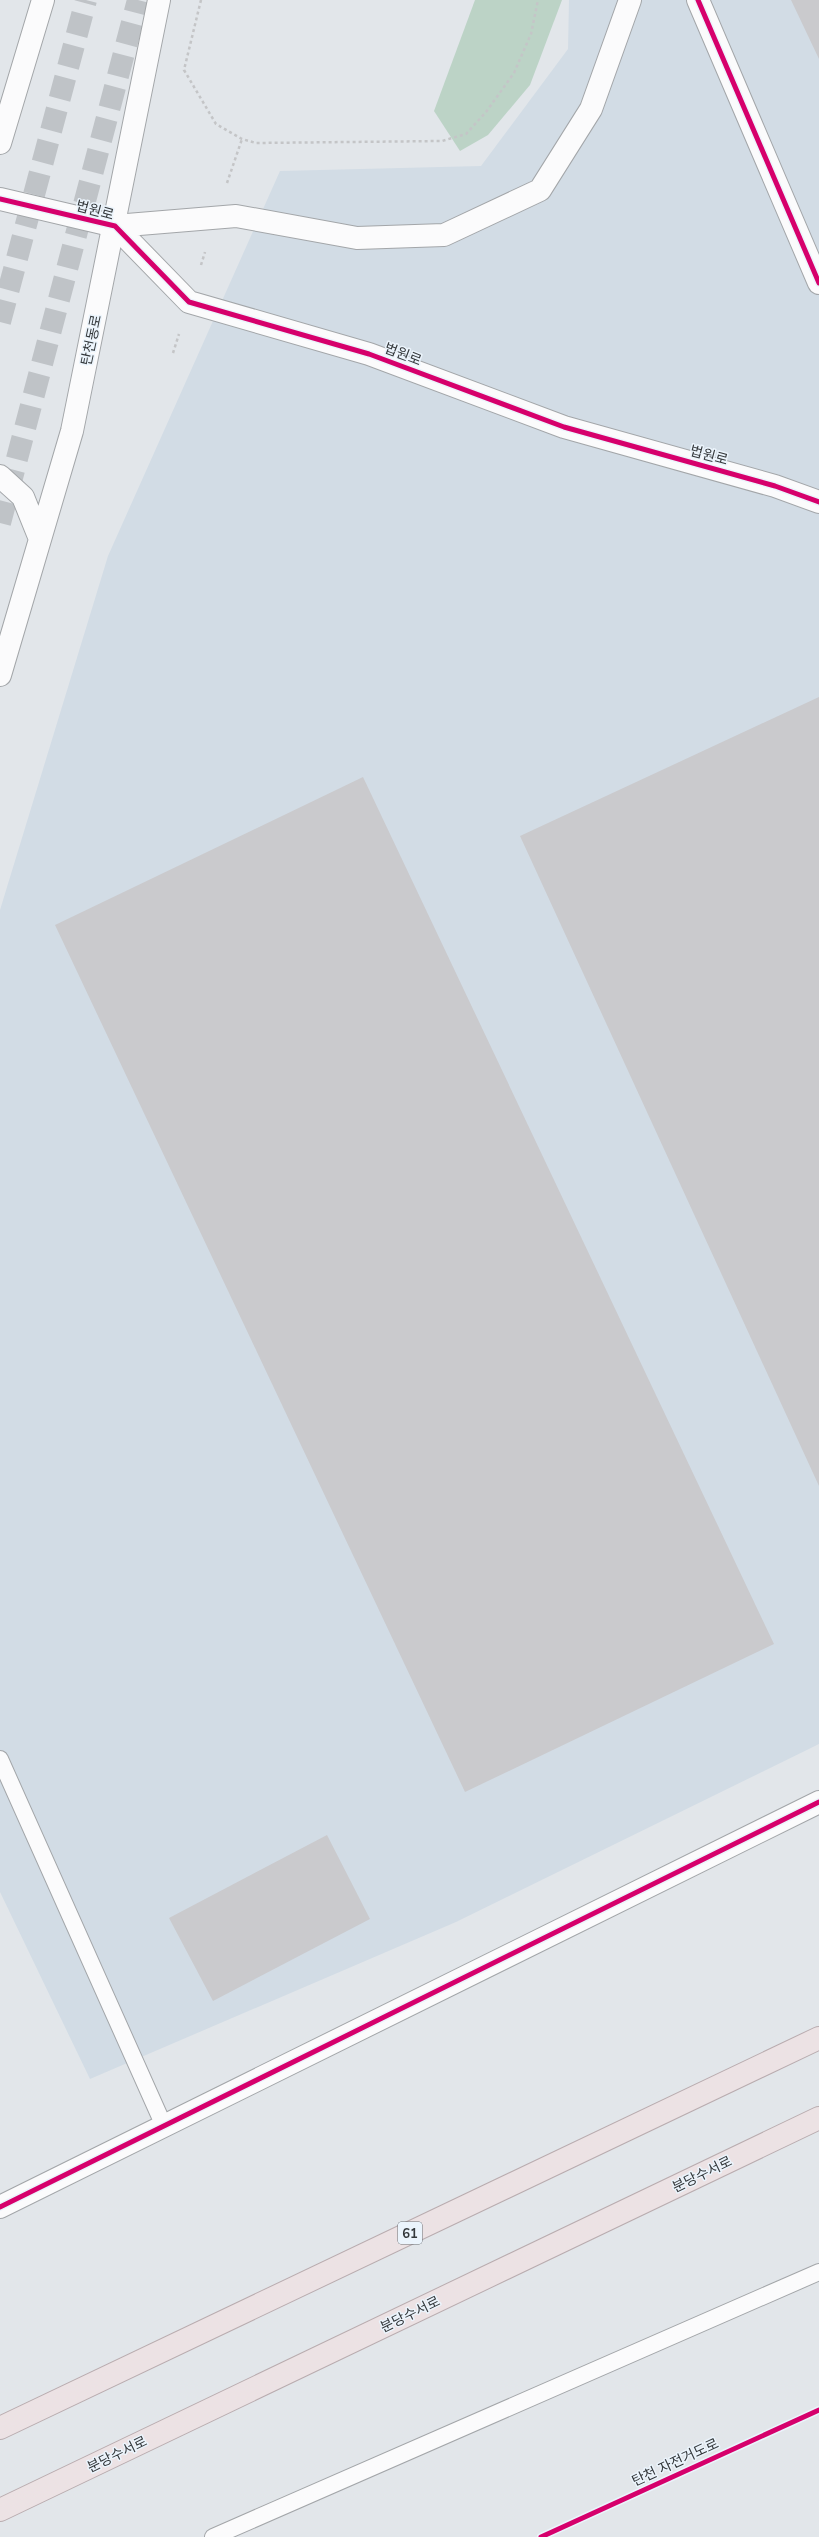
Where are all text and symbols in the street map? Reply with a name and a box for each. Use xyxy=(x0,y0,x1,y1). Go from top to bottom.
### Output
street label: 법원로 xyxy=(74,196,116,225)
street label: 탄천동로 xyxy=(77,313,106,367)
street label: 법원로 xyxy=(381,339,424,370)
street label: 법원로 xyxy=(688,441,730,470)
street label: 분당수서로 xyxy=(669,2152,735,2197)
road number: 61 xyxy=(398,2222,422,2244)
street label: 분당수서로 xyxy=(377,2292,443,2337)
street label: 분당수서로 xyxy=(84,2432,150,2477)
street label: 탄천 자전거도로 xyxy=(629,2434,722,2491)

